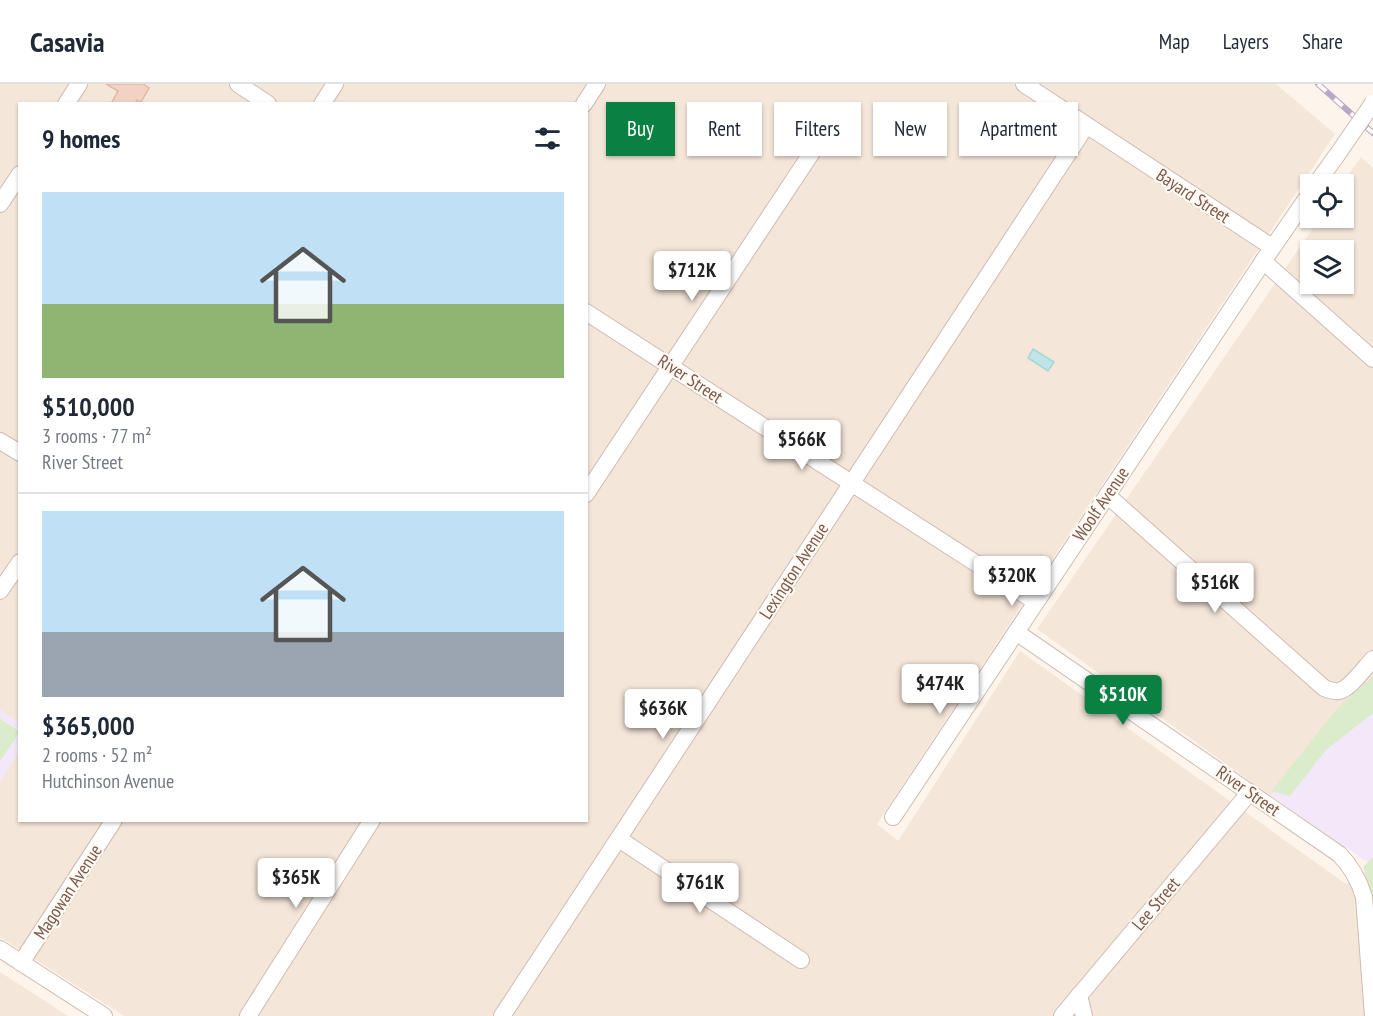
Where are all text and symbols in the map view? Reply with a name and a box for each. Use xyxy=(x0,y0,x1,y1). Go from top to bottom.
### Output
text: Casavia xyxy=(30,23,105,60)
text: Map xyxy=(1159,28,1190,55)
text: Layers xyxy=(1223,28,1269,55)
text: Share xyxy=(1302,28,1343,55)
chip: Buy xyxy=(606,102,675,156)
chip: Rent xyxy=(687,102,762,156)
chip: Filters xyxy=(774,102,861,156)
chip: New xyxy=(873,102,947,156)
chip: Apartment xyxy=(959,102,1078,156)
text: 9 homes xyxy=(42,122,120,155)
icon: filters xyxy=(531,122,564,155)
street label: Bayard Street xyxy=(1152,163,1235,228)
map controls xyxy=(1300,174,1354,294)
button: locate xyxy=(1300,174,1354,228)
icon: home xyxy=(249,231,357,339)
button: layers xyxy=(1300,240,1354,294)
pin: $712K xyxy=(650,251,734,302)
text: $712K xyxy=(668,257,716,283)
street label: River Street xyxy=(653,349,727,408)
text: $510,000 xyxy=(42,390,135,423)
pin: $566K xyxy=(760,420,844,471)
text: 3 rooms · 77 m² xyxy=(42,423,152,449)
text: $566K xyxy=(778,426,826,452)
text: River Street xyxy=(42,449,123,475)
street label: Woolf Avenue xyxy=(1067,462,1134,545)
street label: Lexington Avenue xyxy=(754,518,833,623)
icon: home xyxy=(249,550,357,658)
pin: $320K xyxy=(970,556,1054,607)
text: $320K xyxy=(988,562,1036,588)
pin: $516K xyxy=(1173,563,1257,614)
text: $516K xyxy=(1191,569,1239,595)
pin: $474K xyxy=(898,664,982,715)
text: $474K xyxy=(916,670,964,696)
pin: $510K xyxy=(1081,675,1165,726)
text: $510K xyxy=(1099,681,1147,707)
pin: $636K xyxy=(621,689,705,740)
text: $636K xyxy=(639,695,687,721)
text: $365,000 xyxy=(42,709,135,742)
text: 2 rooms · 52 m² xyxy=(42,742,152,768)
street label: River Street xyxy=(1212,760,1285,821)
text: Hutchinson Avenue xyxy=(42,768,174,794)
street label: Magowan Avenue xyxy=(28,840,107,944)
pin: $365K xyxy=(254,858,338,909)
pin: $761K xyxy=(658,863,742,914)
text: $365K xyxy=(272,864,320,890)
text: $761K xyxy=(676,869,724,895)
street label: Lee Street xyxy=(1127,872,1185,935)

